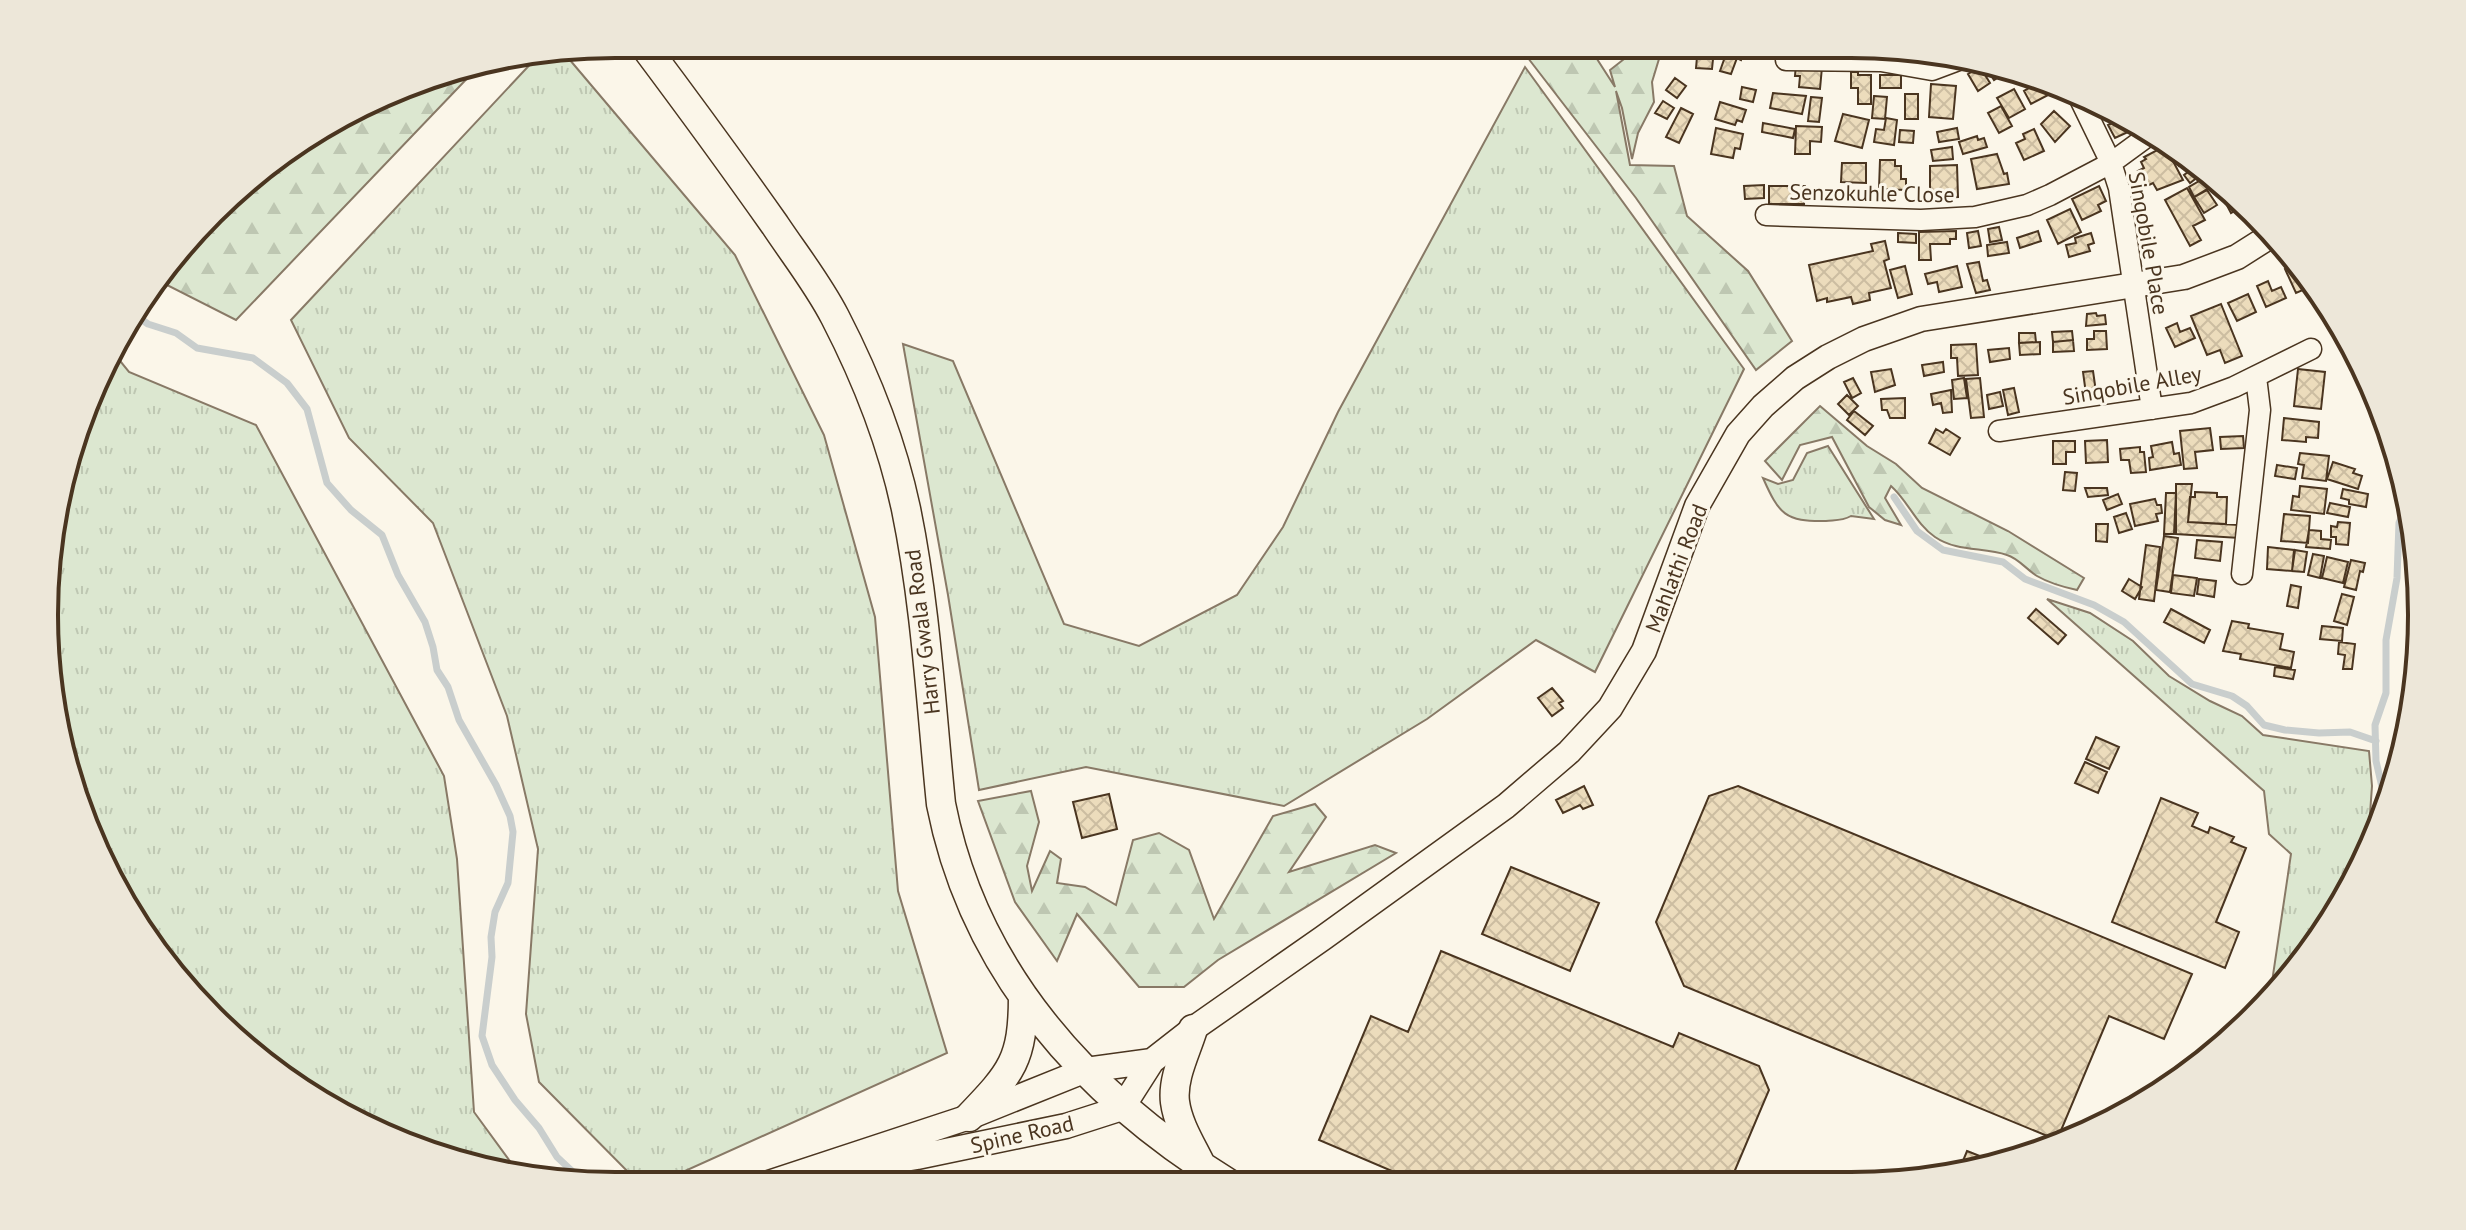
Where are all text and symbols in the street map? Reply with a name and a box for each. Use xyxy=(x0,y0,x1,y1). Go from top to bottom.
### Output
street label: Sinqobile Place xyxy=(2123,169,2175,317)
street label: Senzokuhle Close xyxy=(1789,178,1955,208)
street label: Sinqobile Alley xyxy=(2060,359,2204,411)
street label: Mahlathi Road xyxy=(1639,500,1713,636)
street label: Harry Gwala Road xyxy=(898,548,946,716)
street label: Spine Road xyxy=(968,1109,1076,1159)

